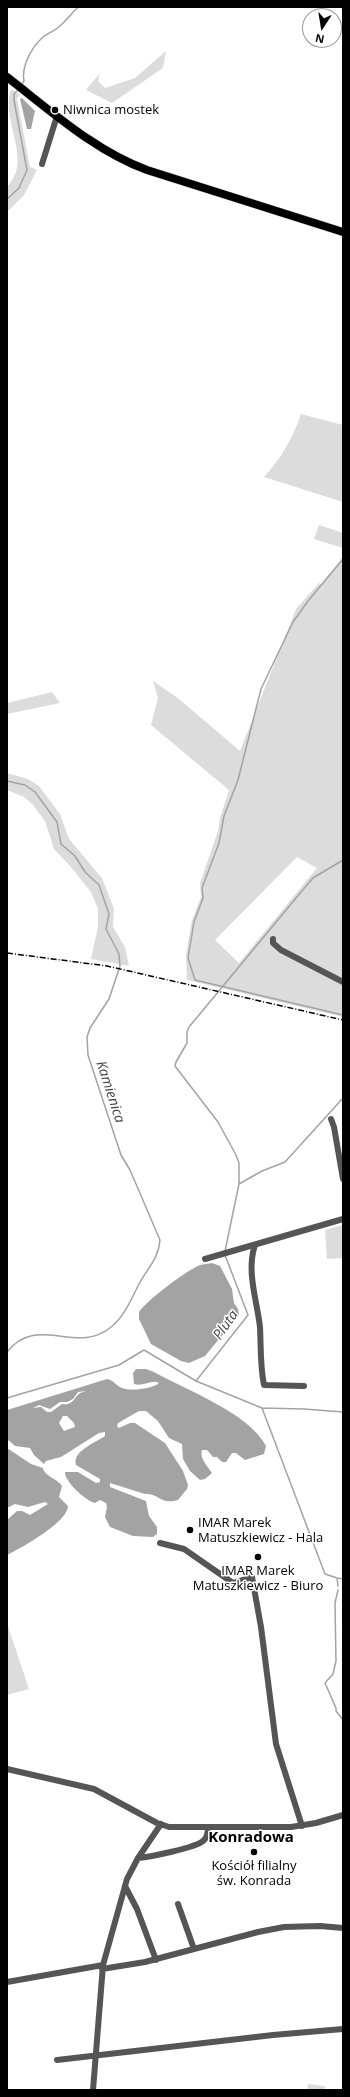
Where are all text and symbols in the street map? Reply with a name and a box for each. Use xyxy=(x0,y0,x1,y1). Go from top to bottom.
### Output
north arrow xyxy=(302,8,342,48)
text: N xyxy=(314,31,326,48)
place label: Niwnica mostek xyxy=(63,102,159,118)
marker: Niwnica mostek xyxy=(50,105,60,115)
water label: Kamienica xyxy=(92,1059,128,1125)
water label: Pluta xyxy=(210,1307,242,1343)
place label: IMAR Marek Matuszkiewicz - Hala xyxy=(198,1515,323,1546)
marker: IMAR Marek Matuszkiewicz - Hala xyxy=(185,1525,195,1535)
marker: IMAR Marek Matuszkiewicz - Biuro xyxy=(253,1552,263,1562)
place label: IMAR Marek Matuszkiewicz - Biuro xyxy=(193,1563,323,1594)
district label: Konradowa xyxy=(208,1829,294,1847)
marker: Kościół filialny św. Konrada xyxy=(249,1847,259,1857)
place label: Kościół filialny św. Konrada xyxy=(211,1858,297,1889)

